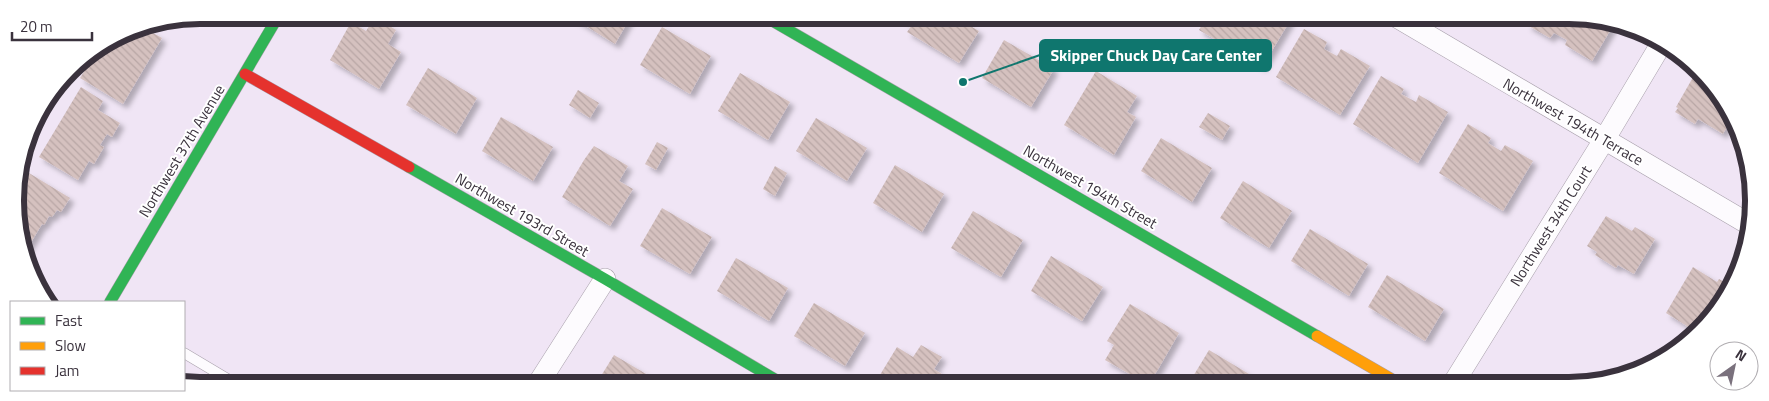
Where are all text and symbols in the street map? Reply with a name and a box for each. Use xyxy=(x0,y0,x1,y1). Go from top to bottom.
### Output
scale bar xyxy=(12,10,92,42)
text: 20 m xyxy=(20,15,53,38)
callout: Skipper Chuck Day Care Center xyxy=(1040,40,1271,71)
text: Skipper Chuck Day Care Center xyxy=(1050,43,1262,67)
street label: Northwest 194th Terrace xyxy=(1499,72,1648,171)
street label: Northwest 37th Avenue xyxy=(133,80,230,221)
street label: Northwest 194th Street xyxy=(1019,139,1162,235)
street label: Northwest 34th Court xyxy=(1504,160,1597,291)
street label: Northwest 193rd Street xyxy=(451,167,594,263)
legend xyxy=(10,301,185,391)
text: Fast xyxy=(55,309,83,332)
text: Slow xyxy=(55,334,86,357)
north arrow xyxy=(1709,341,1759,391)
text: N xyxy=(1732,343,1751,366)
text: Jam xyxy=(55,359,79,382)

